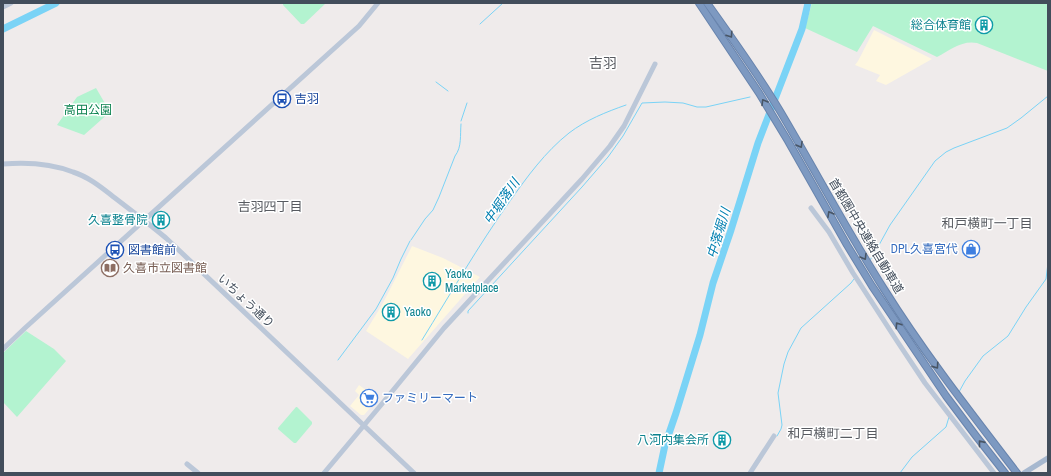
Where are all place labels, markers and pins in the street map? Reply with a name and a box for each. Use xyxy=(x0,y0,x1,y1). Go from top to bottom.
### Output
building icon: 総合体育館 xyxy=(974,15,994,35)
place label: 総合体育館 xyxy=(911,17,971,33)
bus stop icon: 吉羽 xyxy=(272,89,292,109)
place label: 吉羽 xyxy=(295,91,319,107)
building icon: 久喜整骨院 xyxy=(151,210,171,230)
place label: 久喜整骨院 xyxy=(88,212,148,228)
shop icon: DPL久喜宮代 xyxy=(961,239,981,259)
bus stop icon: 図書館前 xyxy=(105,240,125,260)
place label: DPL久喜宮代 xyxy=(891,241,958,257)
place label: 図書館前 xyxy=(128,242,176,258)
library icon: 久喜市立図書館 xyxy=(100,258,120,278)
place label: 久喜市立図書館 xyxy=(123,260,207,276)
place label: Yaoko Marketplace xyxy=(445,266,499,296)
building icon: Yaoko Marketplace xyxy=(422,271,442,291)
building icon: Yaoko xyxy=(381,302,401,322)
place label: Yaoko xyxy=(404,304,431,320)
supermarket icon: ファミリーマート xyxy=(359,388,379,408)
place label: ファミリーマート xyxy=(382,390,478,406)
building icon: 八河内集会所 xyxy=(712,430,732,450)
place label: 八河内集会所 xyxy=(637,432,709,448)

